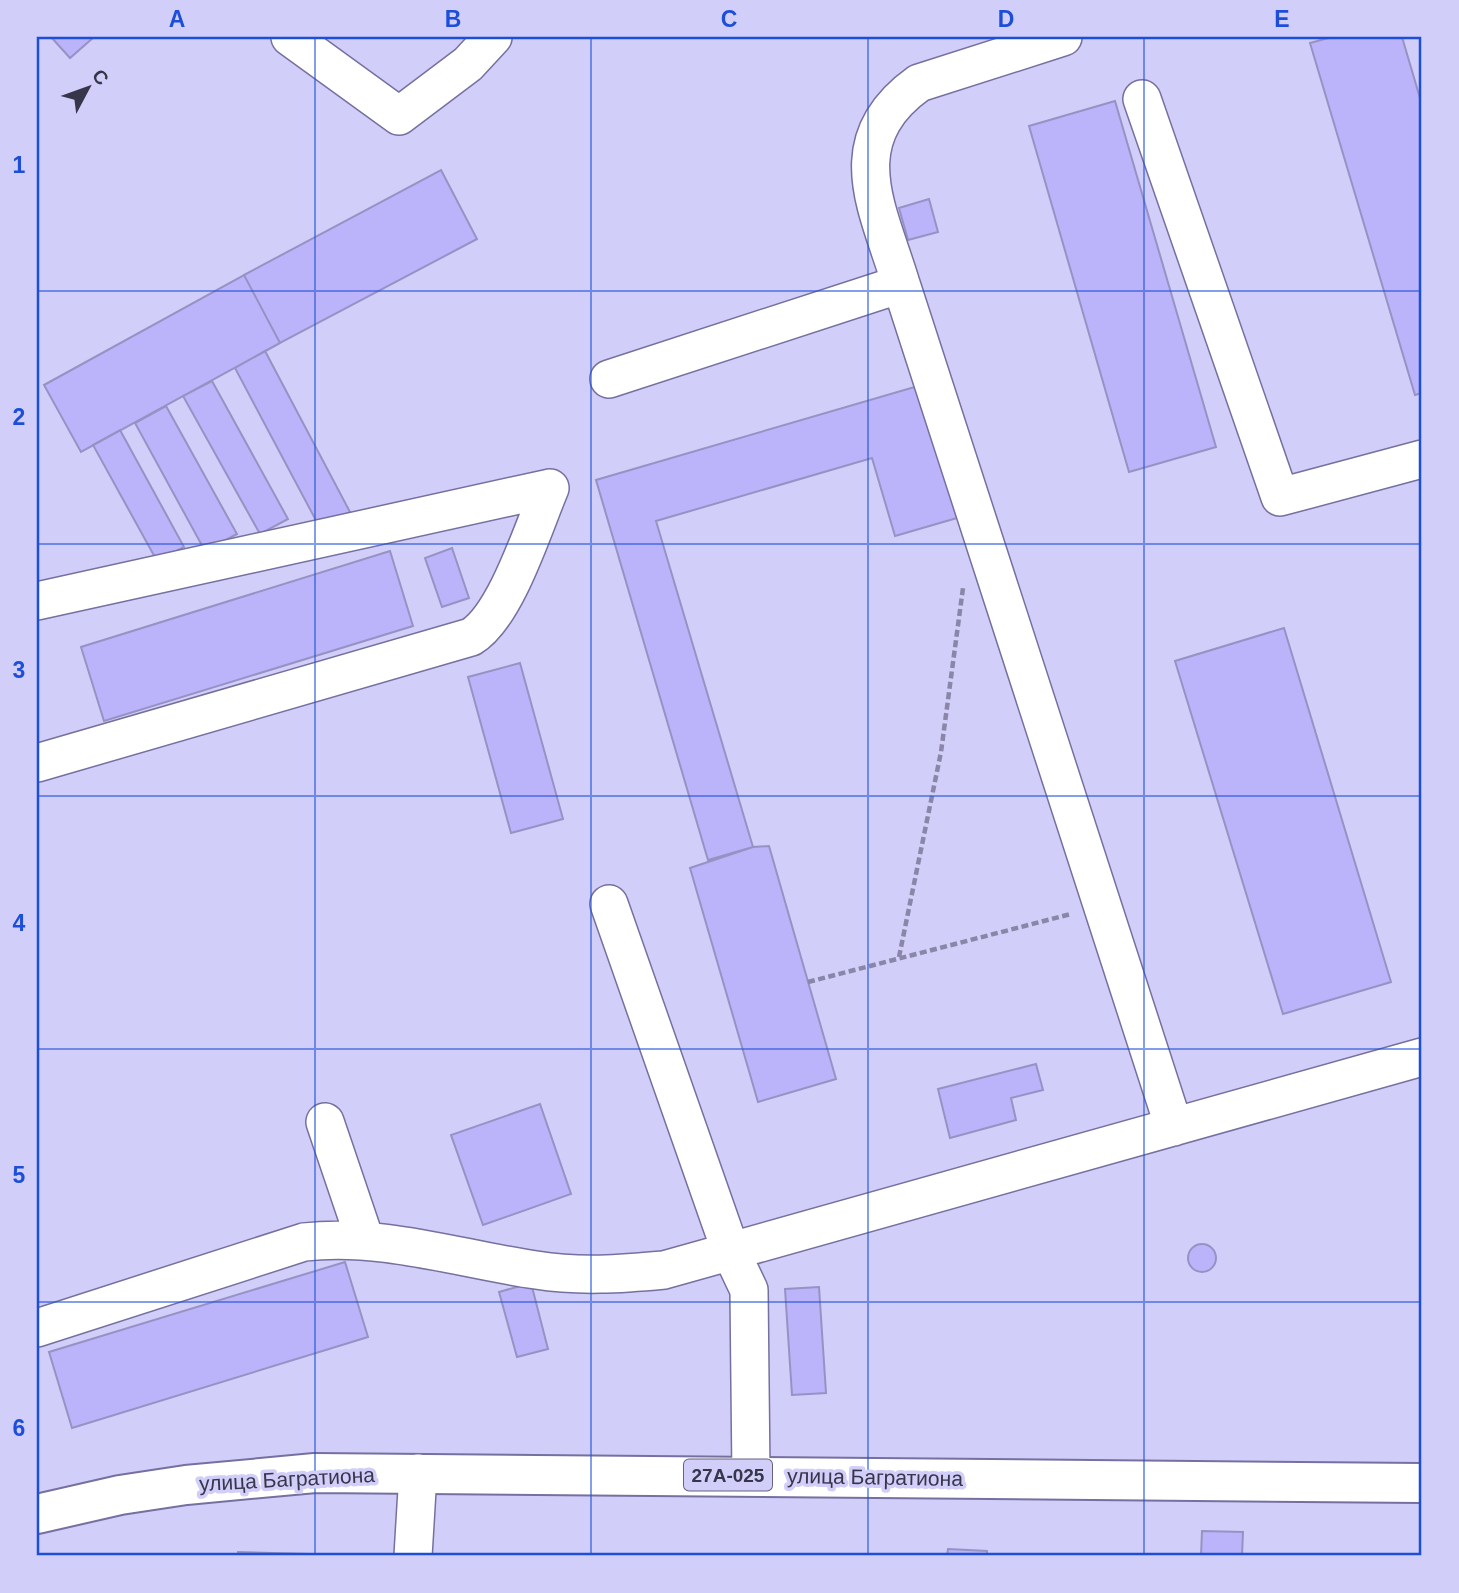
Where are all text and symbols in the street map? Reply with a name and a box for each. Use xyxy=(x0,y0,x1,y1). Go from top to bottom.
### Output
text: A xyxy=(169,6,185,32)
text: B xyxy=(445,6,461,32)
text: C xyxy=(721,6,737,32)
text: D xyxy=(998,6,1014,32)
text: E xyxy=(1274,6,1290,32)
north arrow xyxy=(52,52,122,122)
text: С xyxy=(88,65,113,89)
text: 1 xyxy=(13,152,26,178)
text: 2 xyxy=(13,404,25,430)
text: 3 xyxy=(13,657,25,683)
text: 4 xyxy=(13,910,26,936)
text: 5 xyxy=(13,1162,26,1188)
text: 6 xyxy=(13,1415,25,1441)
road number: 27А-025 xyxy=(684,1460,772,1490)
street label: улица Багратиона xyxy=(199,1463,376,1495)
street label: улица Багратиона xyxy=(787,1464,963,1490)

